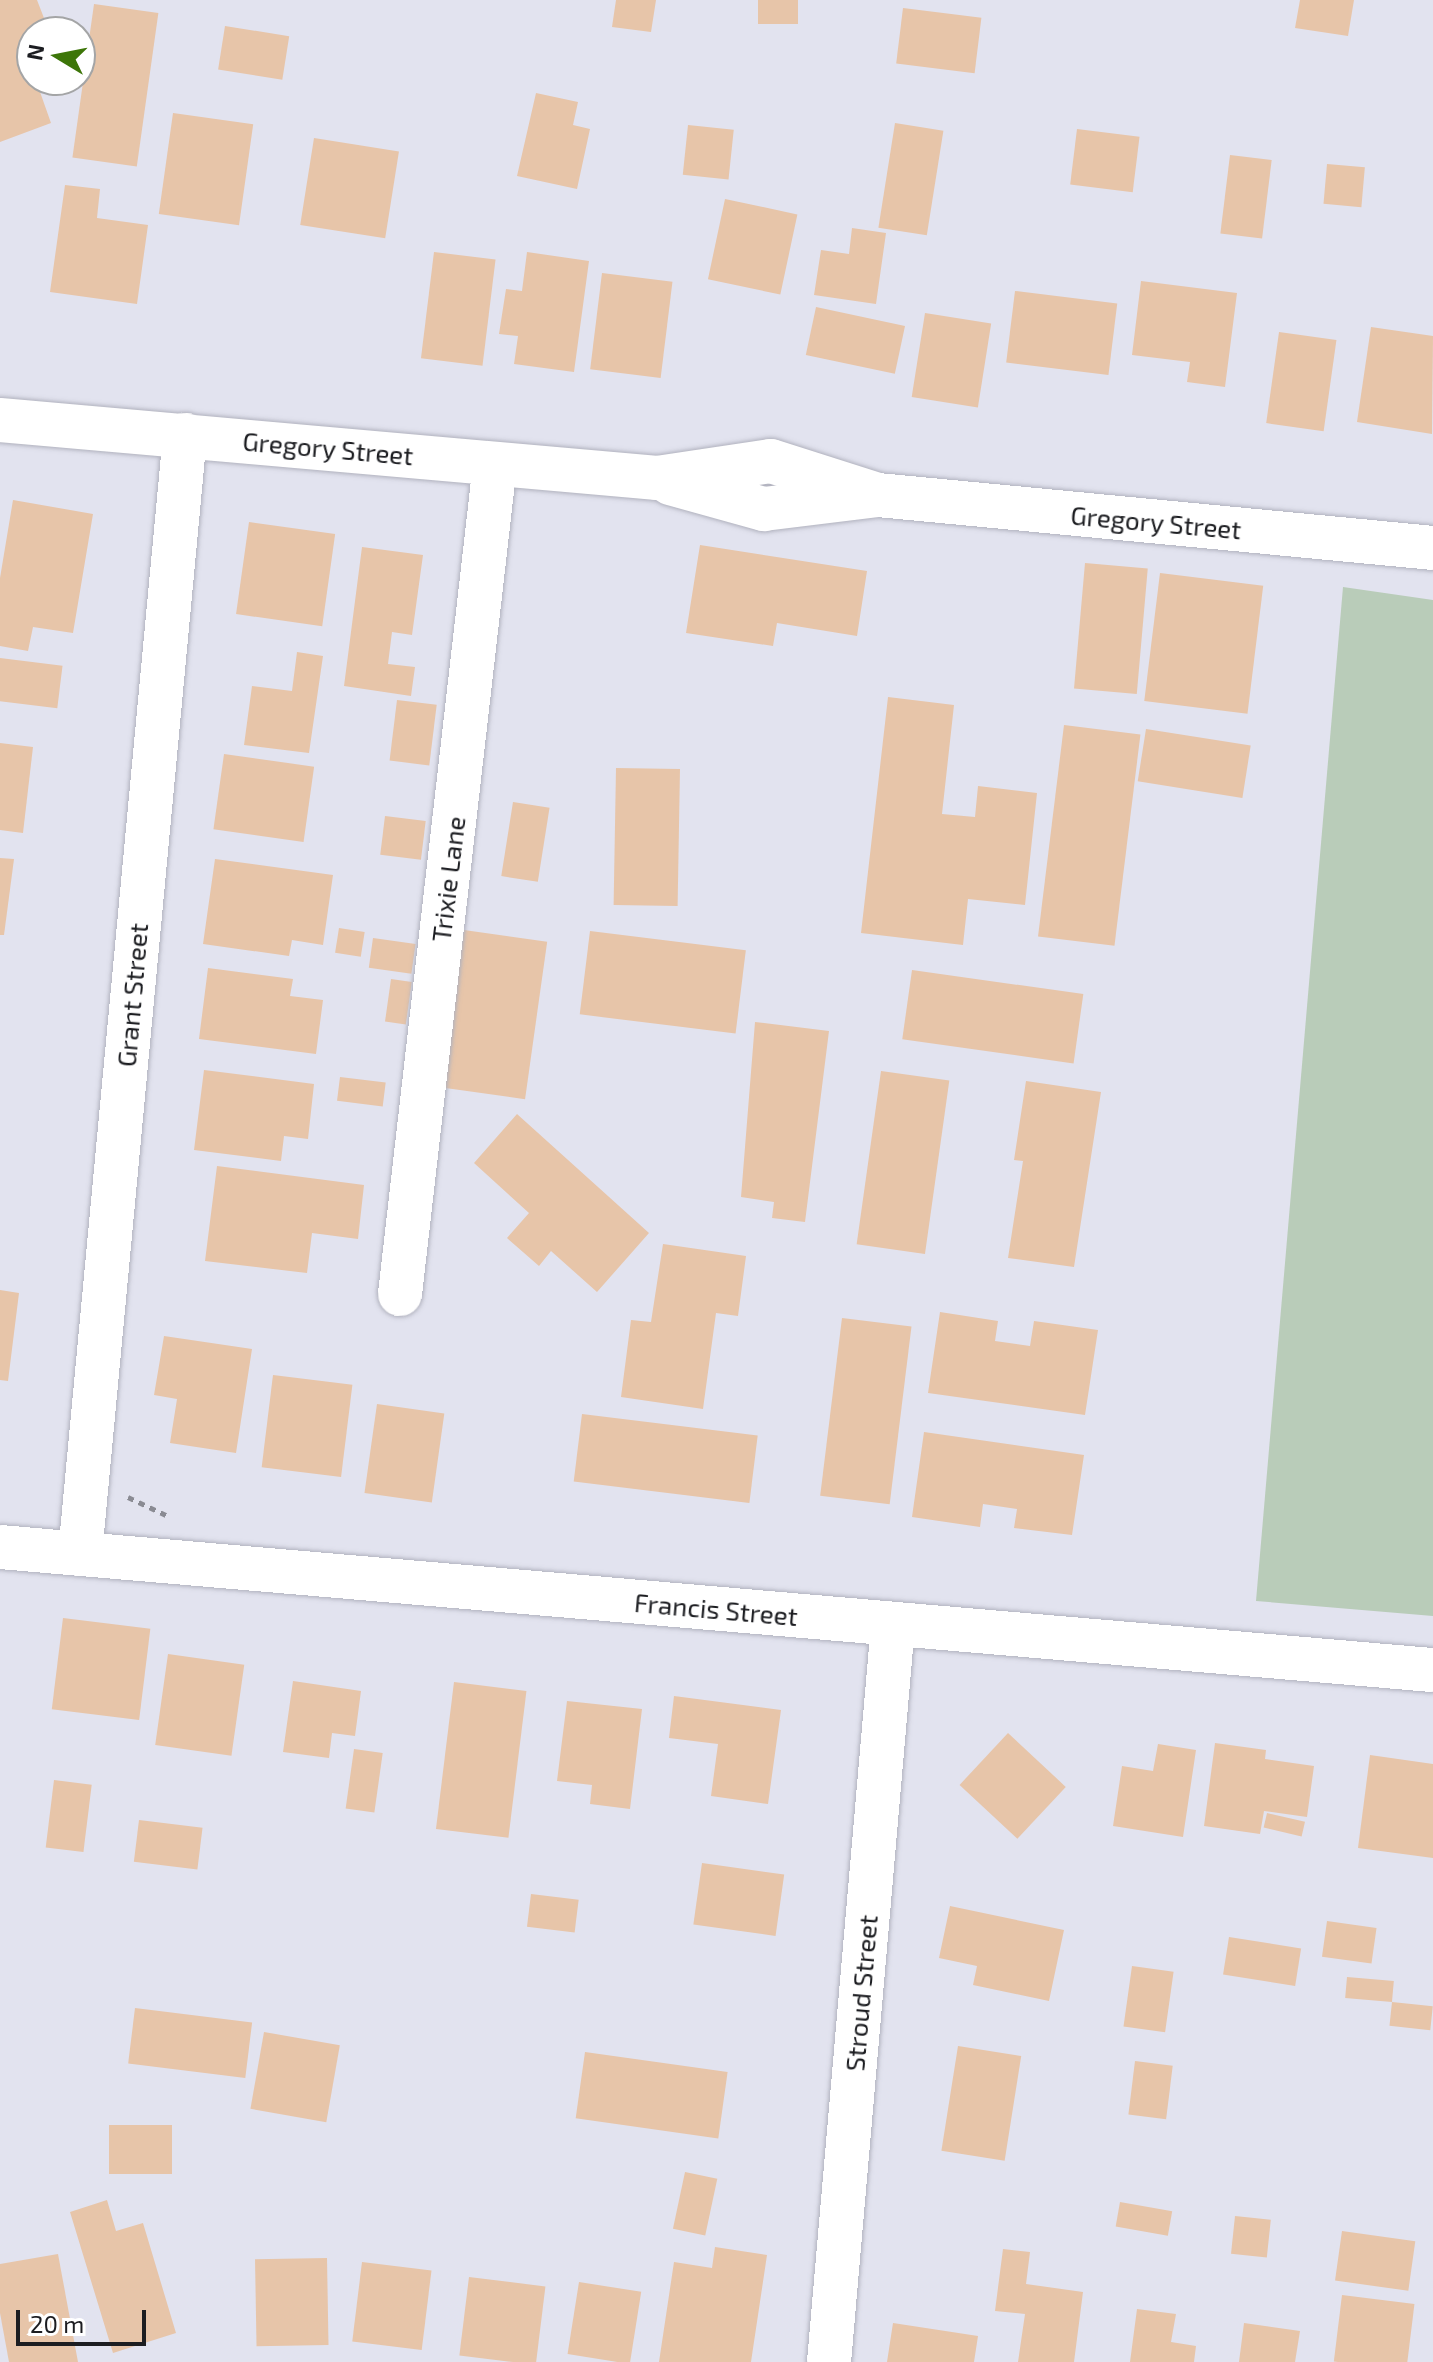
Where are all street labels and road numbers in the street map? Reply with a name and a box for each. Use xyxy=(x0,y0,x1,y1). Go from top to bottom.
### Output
street label: Gregory Street xyxy=(241,425,415,471)
street label: Gregory Street xyxy=(1069,499,1243,545)
street label: Trixie Lane xyxy=(425,814,471,944)
street label: Grant Street xyxy=(110,922,154,1068)
street label: Francis Street xyxy=(633,1586,799,1632)
street label: Stroud Street xyxy=(839,1913,883,2073)

